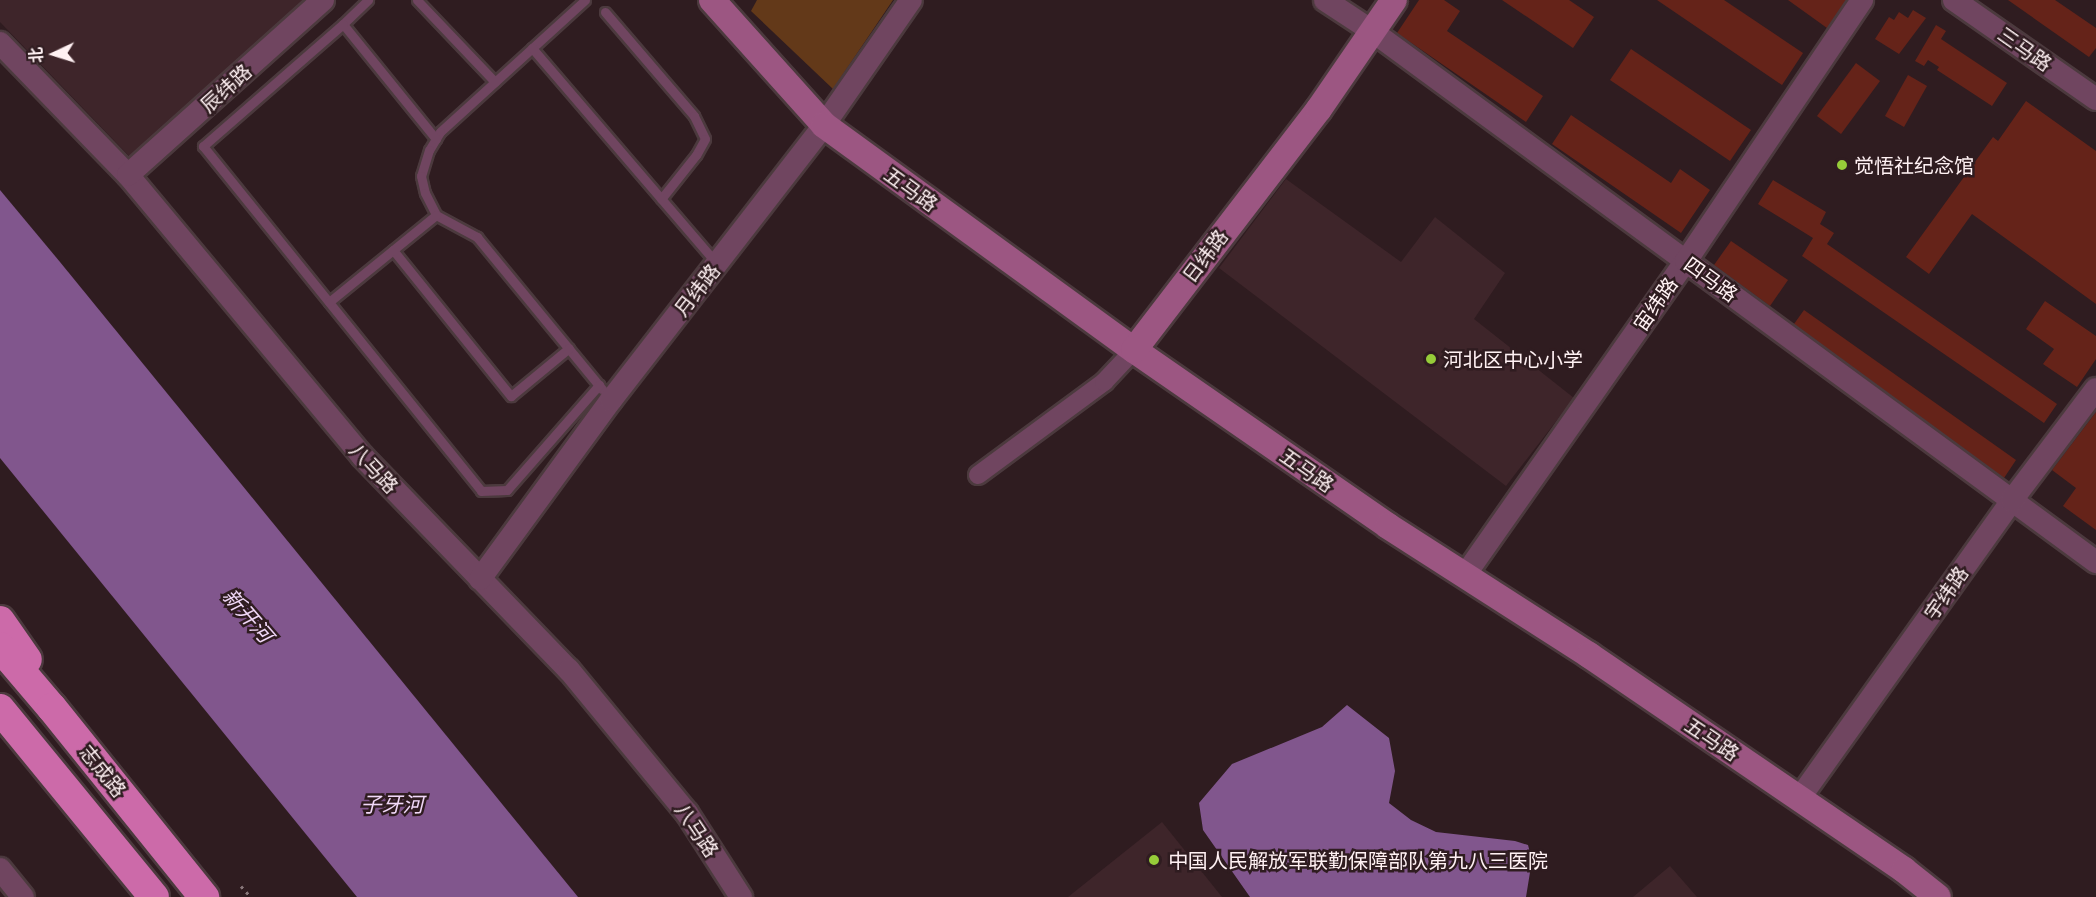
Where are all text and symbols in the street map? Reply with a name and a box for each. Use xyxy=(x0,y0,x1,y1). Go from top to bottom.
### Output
street label: 三马路 xyxy=(1994,22,2056,76)
north arrow xyxy=(24,24,84,84)
text: 北 xyxy=(26,47,47,64)
street label: 辰纬路 xyxy=(196,59,256,117)
place label: 觉悟社纪念馆 xyxy=(1854,153,1974,177)
marker: 觉悟社纪念馆 xyxy=(1835,158,1849,172)
street label: 五马路 xyxy=(880,162,942,216)
street label: 日纬路 xyxy=(1177,225,1233,287)
street label: 四马路 xyxy=(1680,252,1742,306)
street label: 月纬路 xyxy=(669,259,725,321)
street label: 宙纬路 xyxy=(1628,273,1682,335)
place label: 河北区中心小学 xyxy=(1443,347,1583,371)
marker: 河北区中心小学 xyxy=(1424,352,1438,366)
street label: 八马路 xyxy=(345,438,403,498)
street label: 五马路 xyxy=(1276,443,1338,497)
street label: 宇纬路 xyxy=(1919,562,1973,624)
water label: 新开河 xyxy=(218,583,278,647)
street label: 五马路 xyxy=(1680,712,1744,766)
street label: 志成路 xyxy=(75,740,131,802)
water label: 子牙河 xyxy=(361,791,423,817)
street label: 八马路 xyxy=(670,798,724,862)
place label: 中国人民解放军联勤保障部队第九八三医院 xyxy=(1168,848,1548,872)
marker: 中国人民解放军联勤保障部队第九八三医院 xyxy=(1145,851,1163,869)

